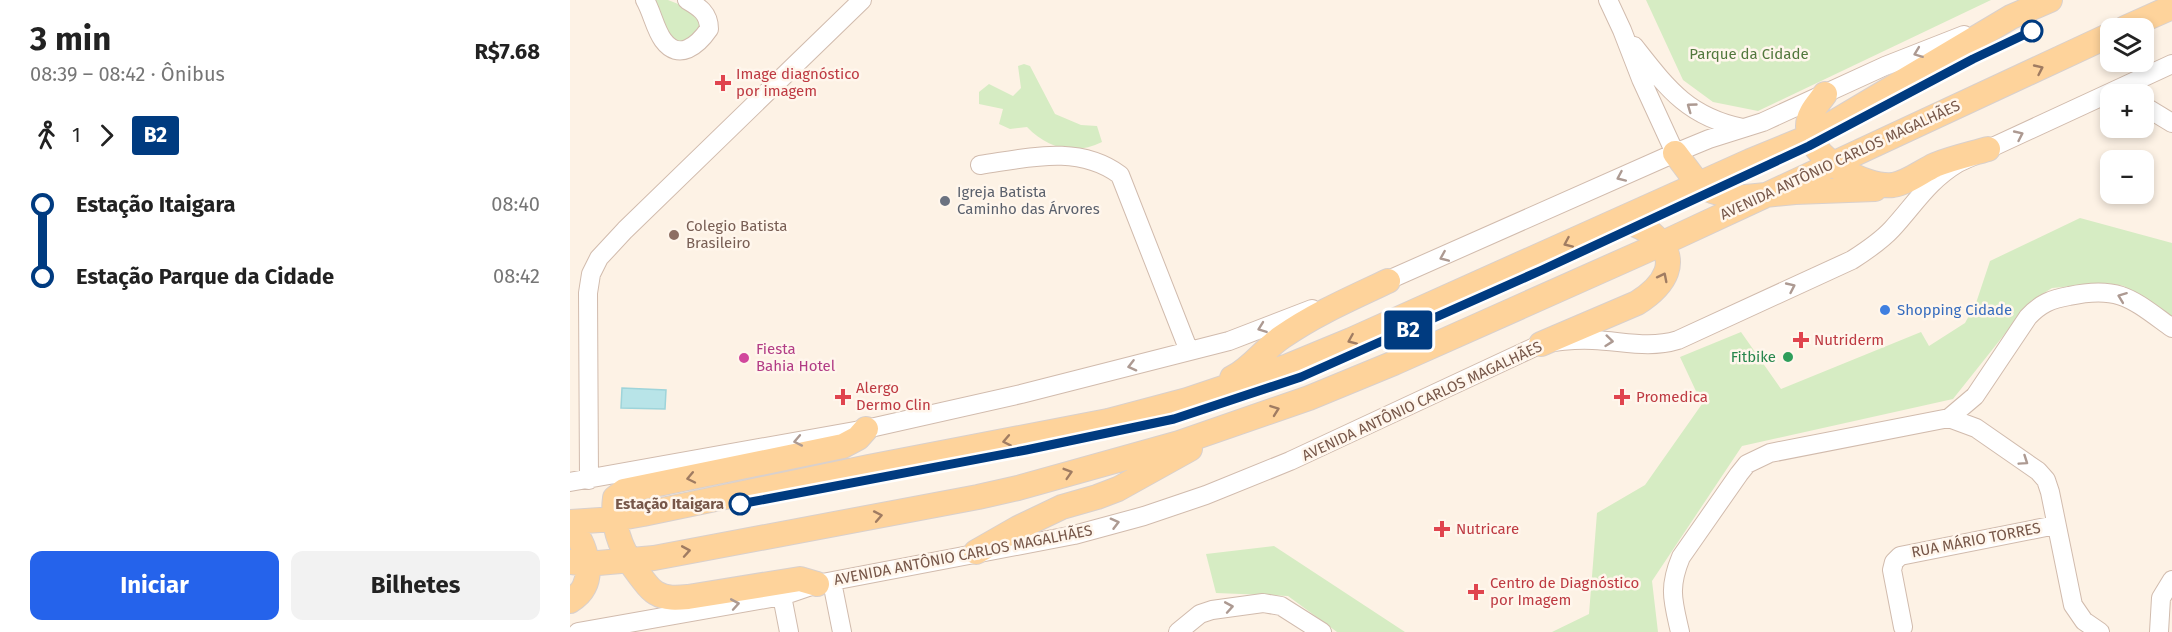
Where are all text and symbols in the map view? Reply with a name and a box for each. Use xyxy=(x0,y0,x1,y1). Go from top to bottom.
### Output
map controls xyxy=(2100,18,2154,204)
button: layers xyxy=(2100,18,2154,72)
text: 3 min xyxy=(30,19,111,59)
unlabelled marker xyxy=(2021,20,2043,42)
text: R$7.68 xyxy=(474,38,540,65)
park label: Parque da Cidade xyxy=(1689,45,1809,63)
one-way arrow xyxy=(1913,46,1923,59)
text: 08:39 – 08:42 · Ônibus xyxy=(30,62,225,86)
one-way arrow xyxy=(2032,64,2043,76)
place label: Image diagnóstico por imagem xyxy=(736,65,860,100)
marker: Image diagnóstico por imagem xyxy=(714,74,732,92)
button: + xyxy=(2100,84,2154,138)
street label: AVENIDA ANTÔNIO CARLOS MAGALHÃES xyxy=(1717,96,1963,224)
one-way arrow xyxy=(1686,103,1697,114)
icon: walk xyxy=(30,119,63,152)
icon: forward xyxy=(90,119,123,152)
text: B2 xyxy=(144,122,167,148)
text: 1 xyxy=(72,123,81,147)
one-way arrow xyxy=(2013,130,2024,142)
button: − xyxy=(2100,150,2154,204)
one-way arrow xyxy=(1617,170,1628,182)
place label: Igreja Batista Caminho das Árvores xyxy=(957,183,1100,218)
text: Estação Itaigara xyxy=(76,191,236,218)
text: 08:40 xyxy=(491,192,540,216)
marker: Igreja Batista Caminho das Árvores xyxy=(938,194,952,208)
place label: Colegio Batista Brasileiro xyxy=(686,217,788,252)
marker: Colegio Batista Brasileiro xyxy=(667,228,681,242)
one-way arrow xyxy=(1563,235,1574,247)
one-way arrow xyxy=(1439,250,1450,262)
text: Estação Parque da Cidade xyxy=(76,263,334,290)
text: 08:42 xyxy=(493,264,540,288)
one-way arrow xyxy=(1655,272,1667,283)
one-way arrow xyxy=(1785,283,1796,295)
one-way arrow xyxy=(2118,292,2129,304)
place label: Shopping Cidade xyxy=(1897,301,2012,319)
marker: Shopping Cidade xyxy=(1878,303,1892,317)
line badge: B2 xyxy=(1381,310,1435,350)
text: B2 xyxy=(1396,317,1420,343)
one-way arrow xyxy=(1257,321,1268,334)
marker: Nutriderm xyxy=(1792,331,1810,349)
place label: Nutriderm xyxy=(1814,331,1884,349)
one-way arrow xyxy=(1347,333,1358,345)
one-way arrow xyxy=(1604,335,1613,347)
street label: AVENIDA ANTÔNIO CARLOS MAGALHÃES xyxy=(1299,337,1545,465)
place label: Fiesta Bahia Hotel xyxy=(756,340,836,375)
place label: Fitbike xyxy=(1731,348,1776,366)
marker: Fitbike xyxy=(1781,350,1795,364)
marker: Fiesta Bahia Hotel xyxy=(737,351,751,365)
one-way arrow xyxy=(1127,359,1138,371)
place label: Alergo Dermo Clin xyxy=(856,379,931,414)
marker: Alergo Dermo Clin xyxy=(834,388,852,406)
marker: Promedica xyxy=(1613,388,1631,406)
place label: Promedica xyxy=(1636,388,1708,406)
one-way arrow xyxy=(1269,405,1280,418)
one-way arrow xyxy=(794,434,804,447)
one-way arrow xyxy=(1003,434,1013,447)
one-way arrow xyxy=(2017,454,2028,465)
one-way arrow xyxy=(1062,468,1073,480)
one-way arrow xyxy=(686,471,696,484)
marker: Estação Itaigara xyxy=(729,493,751,515)
place label: Estação Itaigara xyxy=(615,495,724,514)
one-way arrow xyxy=(873,510,883,523)
one-way arrow xyxy=(1110,518,1120,531)
street label: RUA MÁRIO TORRES xyxy=(1910,519,2042,561)
marker: Nutricare xyxy=(1433,520,1451,538)
place label: Nutricare xyxy=(1456,520,1519,538)
street label: AVENIDA ANTÔNIO CARLOS MAGALHÃES xyxy=(832,521,1094,589)
one-way arrow xyxy=(682,546,691,558)
button: Iniciar xyxy=(30,551,279,620)
button: Bilhetes xyxy=(291,551,540,620)
place label: Centro de Diagnóstico por Imagem xyxy=(1490,574,1639,609)
marker: Centro de Diagnóstico por Imagem xyxy=(1467,583,1485,601)
one-way arrow xyxy=(729,598,739,611)
one-way arrow xyxy=(1225,602,1234,614)

